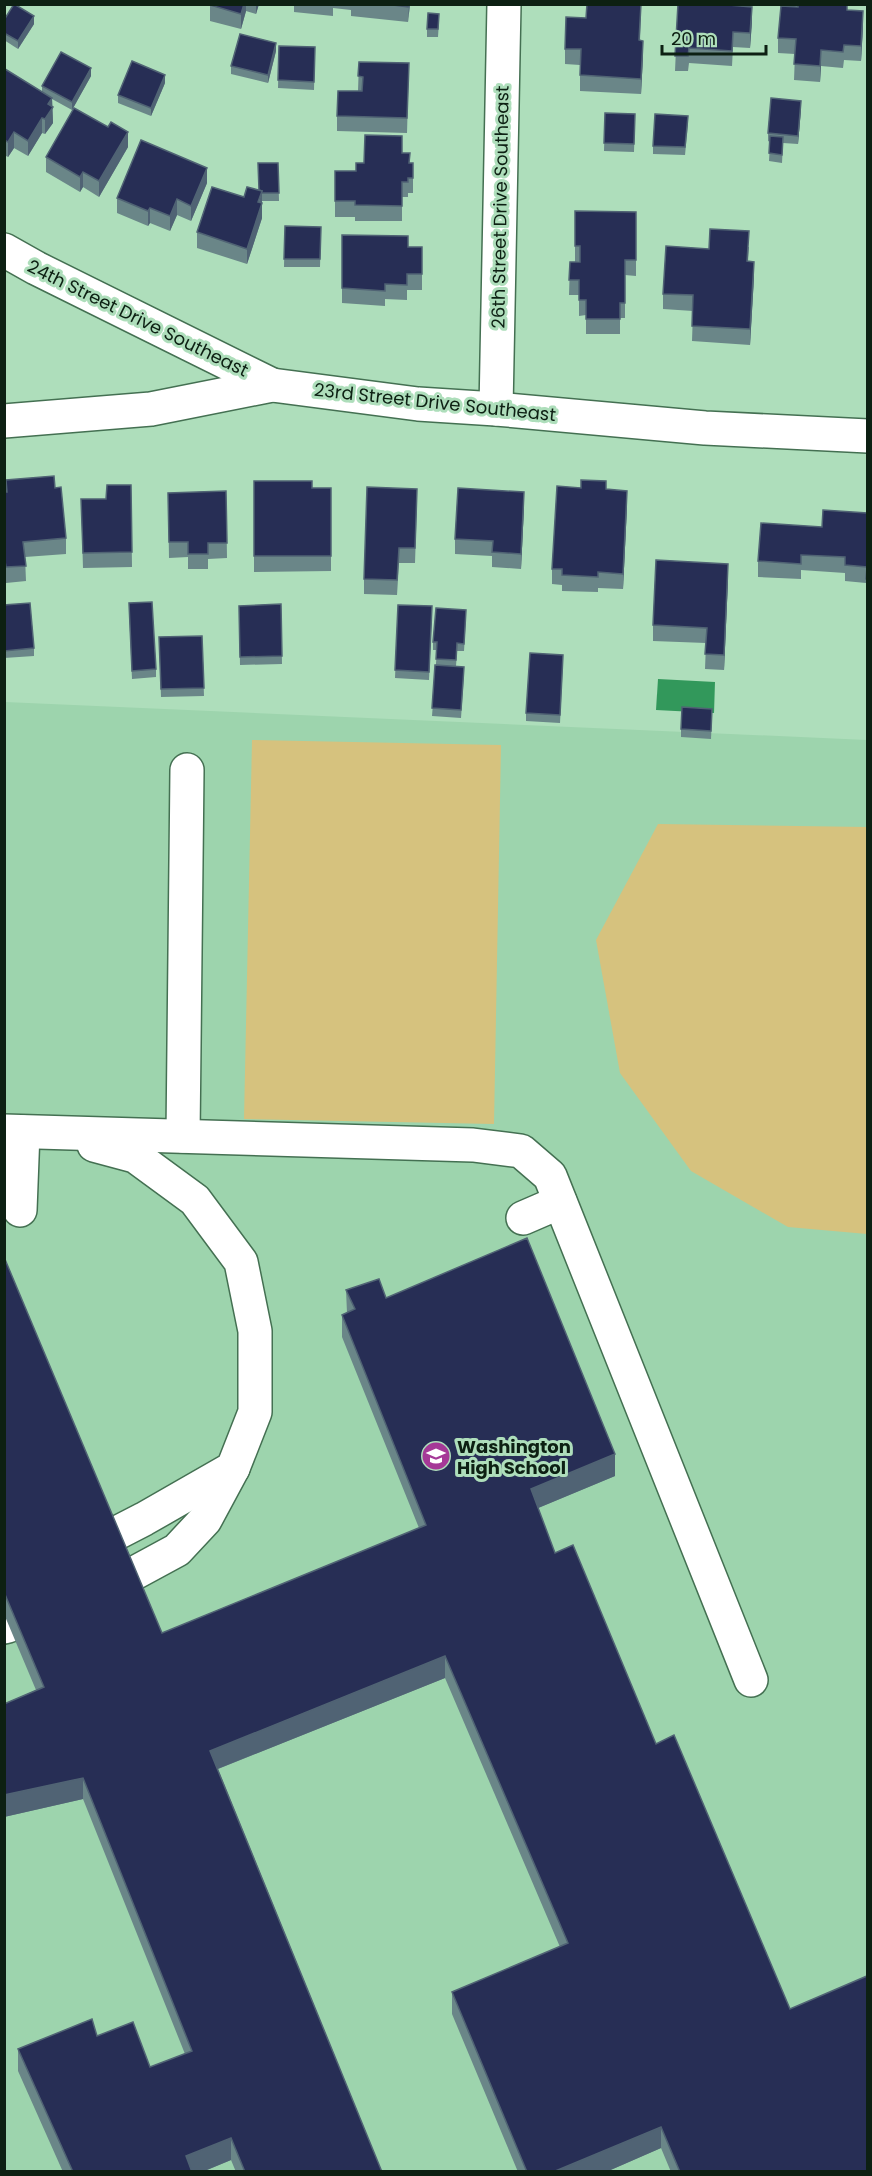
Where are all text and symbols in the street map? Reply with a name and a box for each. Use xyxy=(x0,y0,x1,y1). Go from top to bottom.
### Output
scale bar xyxy=(662,18,766,56)
text: 20 m xyxy=(671,26,716,51)
street label: 26th Street Drive Southeast xyxy=(485,85,515,329)
street label: 24th Street Drive Southeast xyxy=(23,254,253,382)
street label: 23rd Street Drive Southeast xyxy=(313,377,557,427)
place label: Washington High School xyxy=(457,1434,571,1480)
school or university icon: Washington High School xyxy=(420,1440,452,1472)

